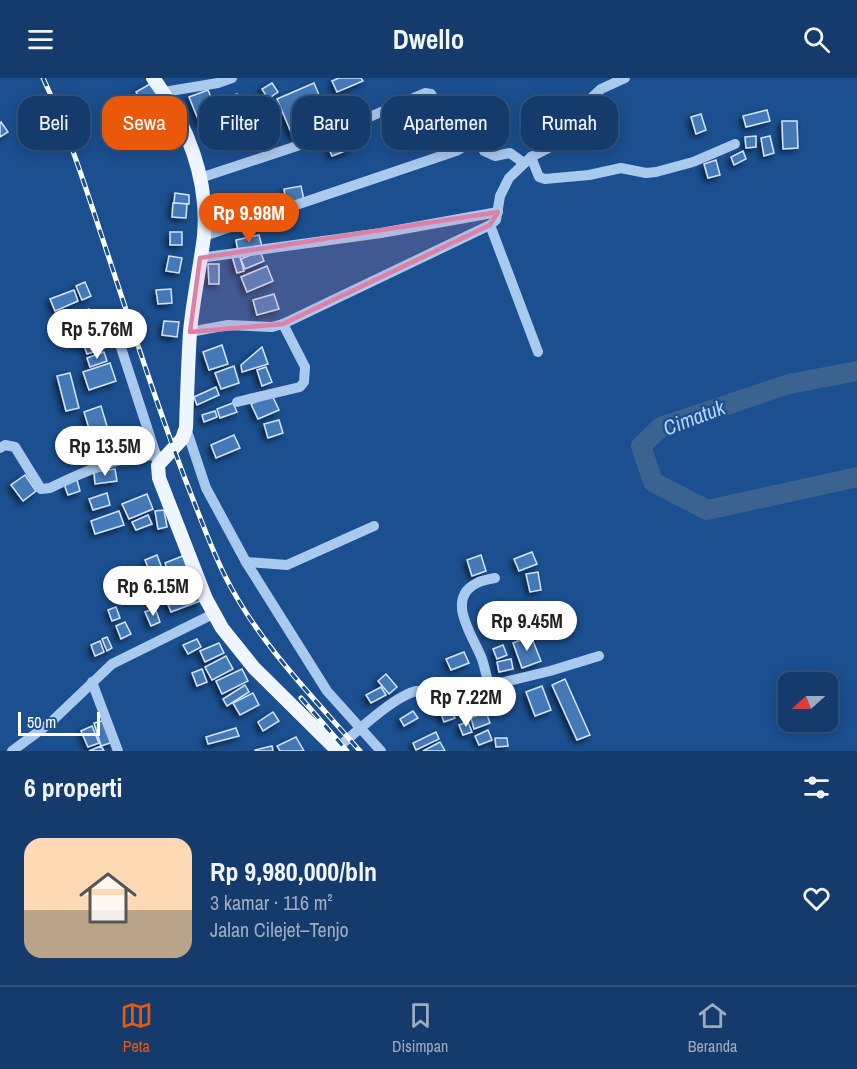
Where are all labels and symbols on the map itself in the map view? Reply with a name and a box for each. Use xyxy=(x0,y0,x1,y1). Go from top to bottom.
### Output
pin: Rp 9.98M xyxy=(187,193,311,244)
pin: Rp 5.76M xyxy=(35,309,159,360)
water label: Cimatuk xyxy=(659,392,730,443)
pin: Rp 13.5M xyxy=(43,426,167,477)
pin: Rp 6.15M xyxy=(91,566,215,617)
pin: Rp 9.45M xyxy=(465,601,589,652)
north arrow xyxy=(778,672,838,732)
pin: Rp 7.22M xyxy=(404,677,528,728)
scale bar xyxy=(18,709,100,736)

